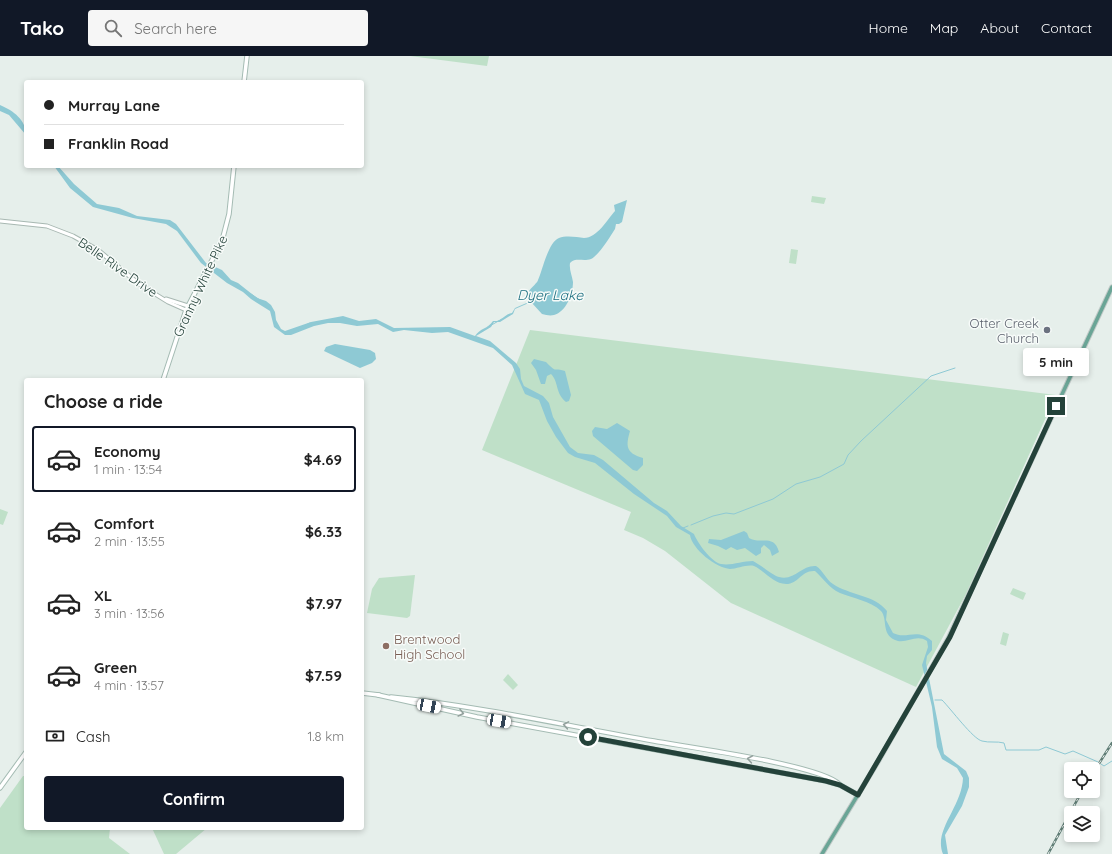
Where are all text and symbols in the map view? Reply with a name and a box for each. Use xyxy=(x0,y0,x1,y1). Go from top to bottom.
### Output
search box xyxy=(88,10,368,46)
text: Tako xyxy=(20,16,64,40)
icon: search xyxy=(102,17,124,39)
text: Search here xyxy=(134,19,217,38)
text: Home xyxy=(869,19,908,37)
text: Map xyxy=(930,19,958,37)
text: About xyxy=(980,19,1019,37)
text: Contact xyxy=(1041,19,1092,37)
text: Murray Lane xyxy=(68,96,160,115)
text: Franklin Road xyxy=(68,134,169,153)
street label: Granny White Pike xyxy=(169,233,231,339)
street label: Belle Rive Drive xyxy=(75,234,161,300)
water label: Dyer Lake xyxy=(517,286,584,304)
place label: Otter Creek Church xyxy=(970,315,1039,346)
marker: Otter Creek Church xyxy=(1042,325,1052,335)
callout: 5 min xyxy=(1023,348,1089,376)
text: 5 min xyxy=(1039,354,1073,370)
text: Choose a ride xyxy=(44,390,163,413)
route end xyxy=(1047,397,1065,415)
icon: car xyxy=(46,441,82,477)
text: Economy xyxy=(94,442,161,461)
text: $4.69 xyxy=(304,450,342,469)
text: 1 min · 13:54 xyxy=(94,461,162,477)
icon: car xyxy=(46,513,82,549)
text: Comfort xyxy=(94,514,155,533)
text: $6.33 xyxy=(305,522,342,541)
text: 2 min · 13:55 xyxy=(94,533,165,549)
icon: car xyxy=(46,585,82,621)
text: XL xyxy=(94,586,112,605)
text: $7.97 xyxy=(306,594,342,613)
text: 3 min · 13:56 xyxy=(94,605,164,621)
place label: Brentwood High School xyxy=(394,631,465,662)
marker: Brentwood High School xyxy=(381,641,391,651)
icon: car xyxy=(46,657,82,693)
text: Green xyxy=(94,658,137,677)
text: $7.59 xyxy=(305,666,342,685)
text: 4 min · 13:57 xyxy=(94,677,164,693)
car xyxy=(416,698,442,714)
one-way arrow xyxy=(457,708,464,717)
car xyxy=(486,713,512,729)
one-way arrow xyxy=(563,722,570,730)
icon: cash xyxy=(44,725,66,747)
text: Cash xyxy=(76,727,110,746)
text: 1.8 km xyxy=(307,728,344,744)
route start xyxy=(579,728,597,746)
one-way arrow xyxy=(746,755,753,763)
map controls xyxy=(1064,762,1100,842)
button: locate xyxy=(1064,762,1100,798)
button: Confirm xyxy=(44,776,344,822)
button: layers xyxy=(1064,806,1100,842)

